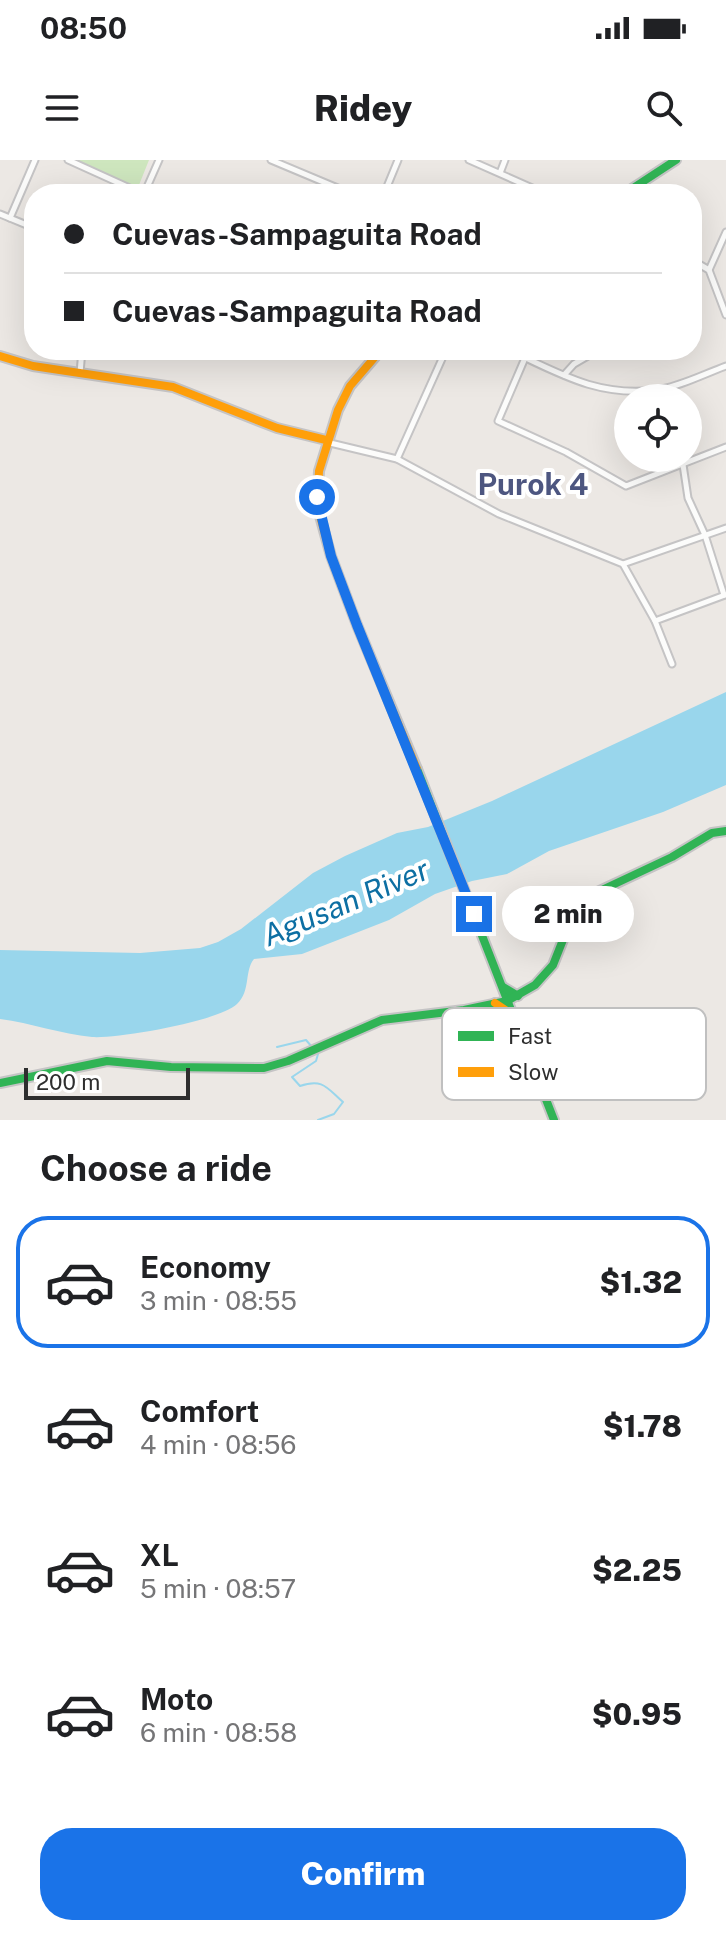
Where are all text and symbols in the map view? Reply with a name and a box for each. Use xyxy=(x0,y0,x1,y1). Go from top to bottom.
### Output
text: 08:50 xyxy=(40,10,127,46)
icon: menu xyxy=(40,86,84,130)
icon: search xyxy=(642,86,686,130)
text: Ridey xyxy=(314,87,412,129)
text: Cuevas-Sampaguita Road xyxy=(112,216,482,252)
text: Cuevas-Sampaguita Road xyxy=(112,293,482,329)
map controls xyxy=(614,384,702,472)
button: locate xyxy=(614,384,702,472)
district label: Purok 4 xyxy=(478,466,588,502)
route start xyxy=(299,479,335,515)
water label: Agusan River xyxy=(257,851,435,953)
callout: 2 min xyxy=(502,886,634,942)
route end xyxy=(456,896,492,932)
text: 2 min xyxy=(533,898,603,929)
legend xyxy=(442,1008,706,1100)
text: Fast xyxy=(508,1023,552,1049)
text: Slow xyxy=(508,1059,558,1085)
scale bar xyxy=(24,1064,190,1100)
text: 200 m xyxy=(36,1069,100,1095)
text: Choose a ride xyxy=(40,1147,272,1189)
icon: car xyxy=(44,1246,116,1318)
text: Economy xyxy=(140,1249,271,1285)
text: $1.32 xyxy=(599,1264,682,1300)
text: 3 min · 08:55 xyxy=(140,1285,297,1316)
icon: car xyxy=(44,1390,116,1462)
text: Comfort xyxy=(140,1393,259,1429)
text: $1.78 xyxy=(603,1408,682,1444)
text: 4 min · 08:56 xyxy=(140,1429,296,1460)
icon: car xyxy=(44,1534,116,1606)
text: XL xyxy=(140,1537,179,1573)
text: $2.25 xyxy=(592,1552,682,1588)
text: 5 min · 08:57 xyxy=(140,1573,296,1604)
icon: car xyxy=(44,1678,116,1750)
text: Moto xyxy=(140,1681,213,1717)
text: $0.95 xyxy=(592,1696,682,1732)
text: 6 min · 08:58 xyxy=(140,1717,297,1748)
button: Confirm xyxy=(40,1828,686,1920)

